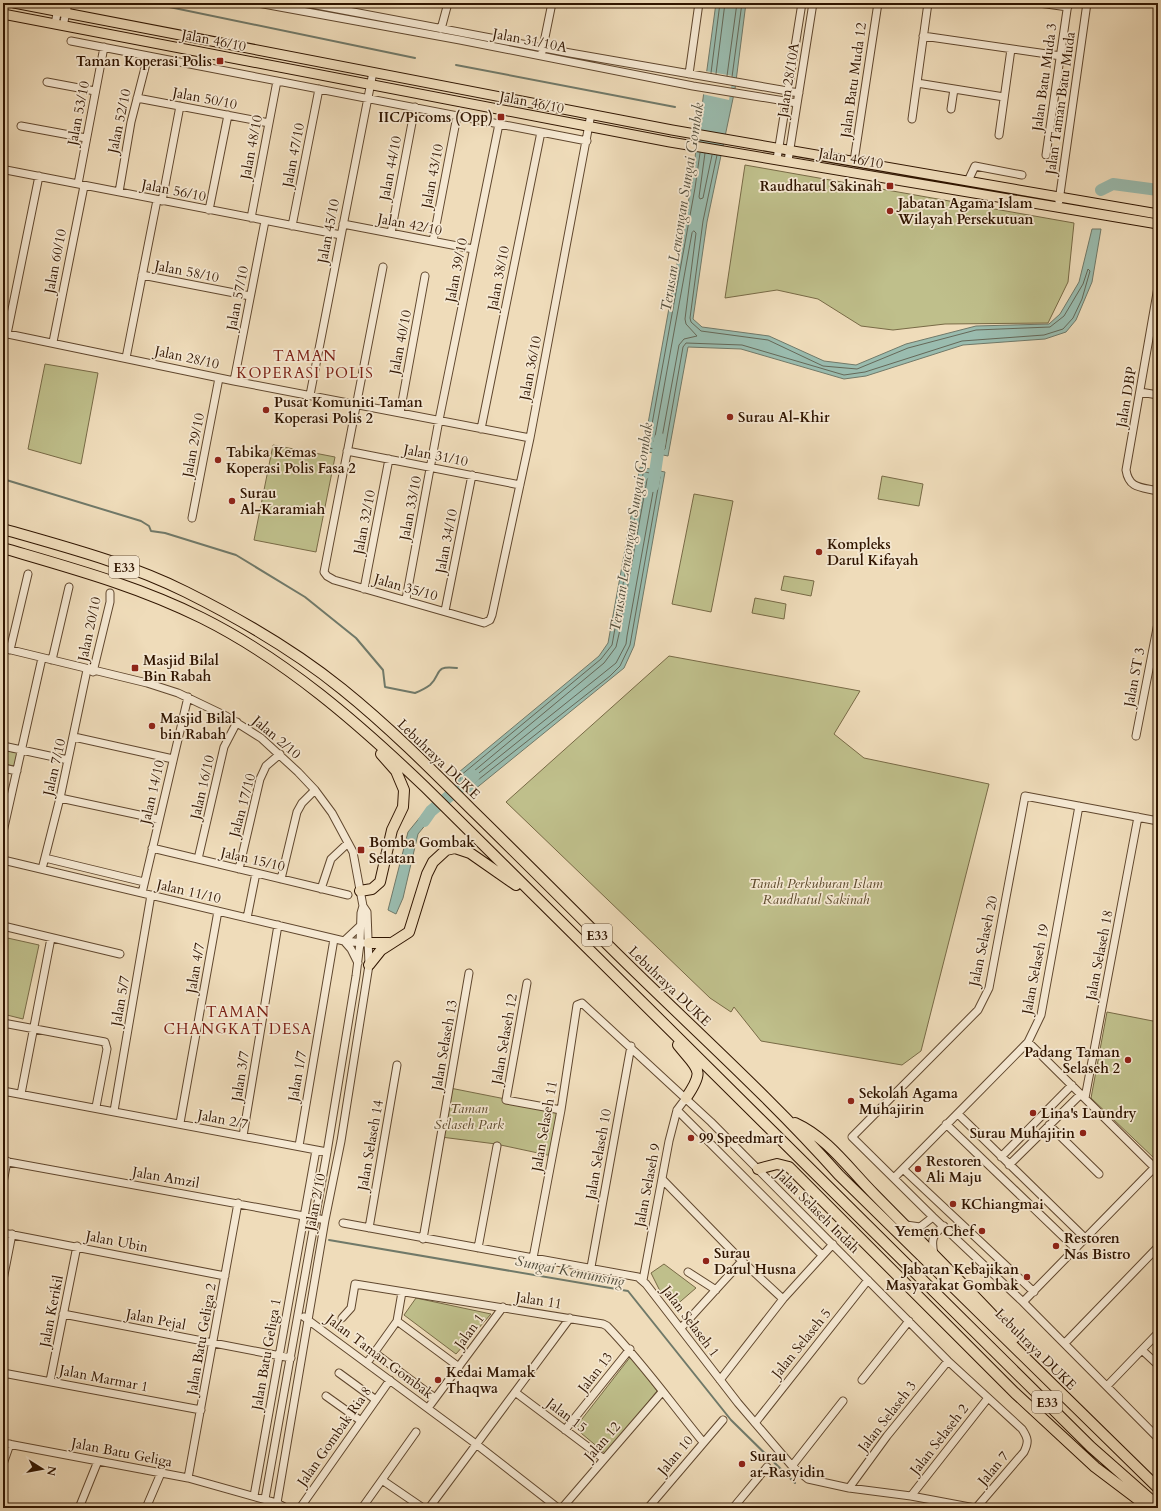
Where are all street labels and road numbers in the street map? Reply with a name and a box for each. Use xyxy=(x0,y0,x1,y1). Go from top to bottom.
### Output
street label: Jalan Batu Muda 12 xyxy=(836,21,871,141)
street label: Jalan Batu Muda 3 xyxy=(1027,22,1061,134)
street label: Jalan 31/10A xyxy=(489,24,569,57)
street label: Jalan 46/10 xyxy=(178,25,248,56)
street label: Jalan Taman Batu Muda xyxy=(1041,31,1080,178)
street label: Jalan 28/10A xyxy=(773,41,804,121)
street label: Jalan 53/10 xyxy=(63,79,94,149)
street label: Jalan 50/10 xyxy=(169,83,239,114)
street label: Jalan 52/10 xyxy=(103,87,136,157)
street label: Jalan 46/10 xyxy=(496,87,566,118)
street label: Jalan 48/10 xyxy=(236,113,267,183)
street label: Jalan 47/10 xyxy=(278,121,309,191)
street label: Jalan 44/10 xyxy=(375,134,406,204)
street label: Jalan 43/10 xyxy=(417,142,448,212)
street label: Jalan 46/10 xyxy=(815,143,885,174)
street label: Jalan 56/10 xyxy=(138,175,208,206)
street label: Jalan 45/10 xyxy=(313,197,344,267)
street label: Jalan 42/10 xyxy=(374,209,444,240)
street label: Jalan 60/10 xyxy=(40,227,71,297)
street label: Jalan 39/10 xyxy=(441,236,472,306)
street label: Jalan 38/10 xyxy=(483,244,514,314)
street label: Jalan 58/10 xyxy=(151,256,221,287)
street label: Jalan 57/10 xyxy=(222,264,253,334)
street label: Jalan 40/10 xyxy=(385,308,416,378)
street label: Jalan 36/10 xyxy=(515,334,546,404)
street label: Jalan 28/10 xyxy=(151,341,221,374)
street label: Jalan DBP xyxy=(1111,365,1141,431)
street label: Jalan 29/10 xyxy=(178,411,209,481)
street label: Jalan 31/10 xyxy=(400,440,470,471)
street label: Jalan 33/10 xyxy=(395,474,426,544)
street label: Jalan 32/10 xyxy=(349,488,380,558)
street label: Jalan 34/10 xyxy=(431,507,462,577)
road number: E33 xyxy=(109,556,139,578)
street label: Jalan 35/10 xyxy=(370,569,440,606)
street label: Jalan 20/10 xyxy=(73,595,106,665)
street label: Jalan ST 3 xyxy=(1119,646,1150,710)
street label: Jalan 2/10 xyxy=(247,710,305,763)
street label: Lebuhraya DUKE xyxy=(393,715,484,804)
street label: Jalan 7/10 xyxy=(38,737,70,800)
street label: Jalan 16/10 xyxy=(185,753,219,823)
street label: Jalan 14/10 xyxy=(135,758,169,828)
street label: Jalan 17/10 xyxy=(224,771,260,841)
street label: Jalan 15/10 xyxy=(217,842,287,876)
street label: Jalan 11/10 xyxy=(153,874,223,908)
street label: Jalan Selaseh 20 xyxy=(964,894,1002,990)
street label: Jalan Selaseh 18 xyxy=(1081,908,1118,1004)
street label: Jalan Selaseh 19 xyxy=(1017,922,1054,1018)
road number: E33 xyxy=(582,924,612,946)
street label: Jalan 4/7 xyxy=(181,941,209,997)
street label: Lebuhraya DUKE xyxy=(624,942,715,1031)
street label: Jalan 5/7 xyxy=(106,974,134,1030)
street label: Jalan Selaseh 12 xyxy=(487,992,522,1088)
street label: Jalan Selaseh 13 xyxy=(427,998,462,1094)
street label: Jalan 3/7 xyxy=(227,1049,254,1105)
street label: Jalan 1/7 xyxy=(283,1049,311,1105)
street label: Jalan Selaseh 11 xyxy=(527,1079,562,1175)
street label: Jalan Selaseh 14 xyxy=(353,1098,388,1194)
street label: Jalan 2/7 xyxy=(194,1105,250,1134)
street label: Jalan Selaseh 10 xyxy=(581,1107,616,1203)
street label: Jalan Selaseh 9 xyxy=(630,1142,665,1230)
street label: Jalan Amzil xyxy=(129,1162,201,1193)
street label: Jalan Selaseh Indah xyxy=(770,1164,864,1258)
street label: Jalan 2/10 xyxy=(300,1172,330,1234)
street label: Jalan Ubin xyxy=(82,1226,150,1257)
street label: Jalan Kerikil xyxy=(35,1273,68,1351)
street label: Jalan Selaseh 1 xyxy=(656,1280,724,1361)
street label: Jalan Batu Geliga 2 xyxy=(182,1282,221,1399)
street label: Jalan 11 xyxy=(513,1287,563,1314)
street label: Jalan Batu Geliga 1 xyxy=(247,1297,286,1414)
street label: Jalan Pejal xyxy=(123,1304,188,1335)
street label: Jalan Selaseh 5 xyxy=(766,1304,835,1384)
street label: Lebuhraya DUKE xyxy=(991,1304,1081,1394)
street label: Jalan Taman Gombak xyxy=(321,1309,438,1403)
street label: Jalan 1 xyxy=(449,1310,489,1354)
street label: Jalan 13 xyxy=(572,1348,617,1398)
street label: Jalan Marmar 1 xyxy=(56,1360,150,1396)
street label: Jalan Selaseh 3 xyxy=(853,1377,921,1457)
street label: Jalan Gombak Ria 8 xyxy=(292,1382,376,1492)
road number: E33 xyxy=(1032,1391,1062,1413)
street label: Jalan 15 xyxy=(541,1393,591,1437)
street label: Jalan Selaseh 2 xyxy=(905,1400,973,1480)
street label: Jalan 12 xyxy=(579,1418,625,1467)
street label: Jalan 10 xyxy=(652,1431,698,1481)
street label: Jalan Batu Geliga xyxy=(68,1433,174,1472)
street label: Jalan 7 xyxy=(972,1447,1013,1491)

